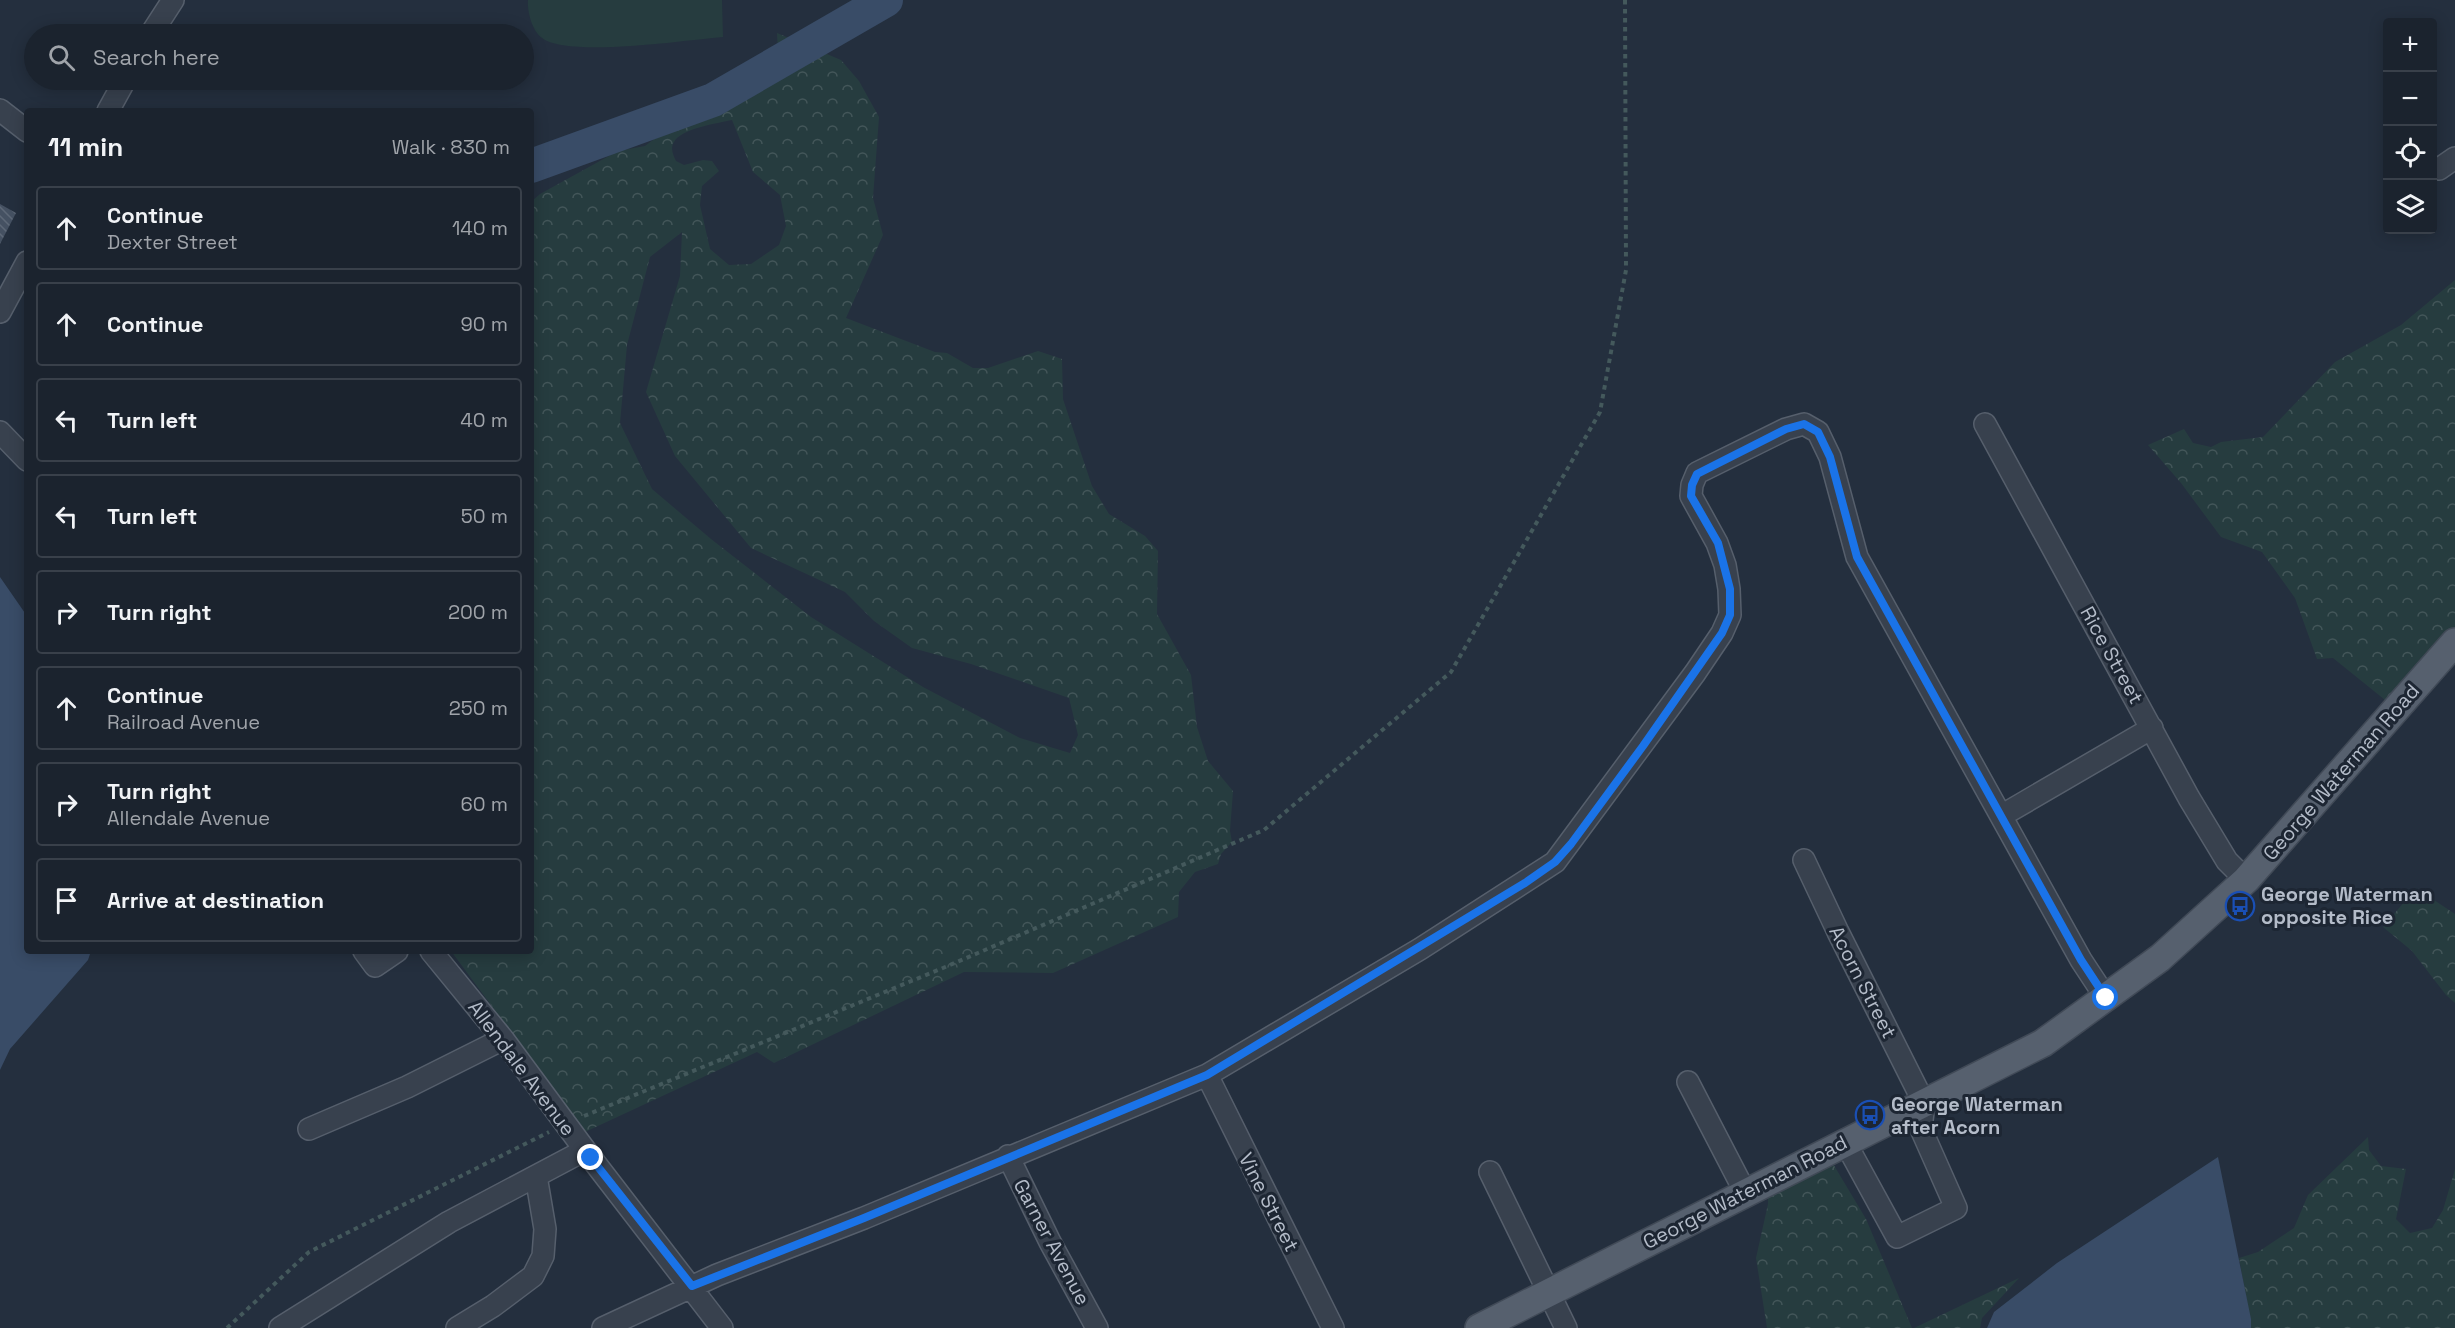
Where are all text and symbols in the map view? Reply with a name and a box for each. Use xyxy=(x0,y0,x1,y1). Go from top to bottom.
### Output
map controls xyxy=(2383,18,2437,234)
button: + xyxy=(2383,18,2437,72)
search box xyxy=(24,24,534,90)
icon: search xyxy=(45,41,78,74)
text: Search here xyxy=(93,43,220,71)
button: − xyxy=(2383,72,2437,126)
button: locate xyxy=(2383,126,2437,180)
text: 11 min xyxy=(48,130,123,164)
text: Walk · 830 m xyxy=(392,134,510,160)
button: layers xyxy=(2383,180,2437,234)
text: Continue xyxy=(107,201,203,229)
icon: ahead xyxy=(50,212,83,245)
text: 140 m xyxy=(452,215,508,241)
text: Dexter Street xyxy=(107,229,238,255)
icon: ahead xyxy=(50,308,83,341)
text: Continue xyxy=(107,310,203,338)
text: 90 m xyxy=(461,311,508,337)
icon: left xyxy=(50,404,83,437)
text: Turn left xyxy=(107,406,197,434)
text: 40 m xyxy=(460,407,508,433)
icon: left xyxy=(50,500,83,533)
text: Turn left xyxy=(107,502,197,530)
text: 50 m xyxy=(461,503,508,529)
icon: right xyxy=(50,596,83,629)
text: Turn right xyxy=(107,598,212,626)
text: 200 m xyxy=(448,599,508,625)
street label: Rice Street xyxy=(2075,602,2149,708)
street label: George Waterman Road xyxy=(2257,678,2425,866)
text: Continue xyxy=(107,681,203,709)
icon: ahead xyxy=(50,692,83,725)
text: 250 m xyxy=(449,695,508,721)
text: Railroad Avenue xyxy=(107,709,260,735)
text: Turn right xyxy=(107,777,212,805)
icon: right xyxy=(50,788,83,821)
text: 60 m xyxy=(461,791,508,817)
text: Allendale Avenue xyxy=(107,805,270,831)
place label: George Waterman opposite Rice xyxy=(2261,881,2433,930)
icon: arrive xyxy=(50,884,83,917)
text: Arrive at destination xyxy=(107,886,324,914)
bus stop icon: George Waterman opposite Rice xyxy=(2224,890,2256,922)
street label: Acorn Street xyxy=(1824,921,1902,1043)
route start xyxy=(2092,984,2118,1010)
street label: Allendale Avenue xyxy=(463,995,581,1141)
place label: George Waterman after Acorn xyxy=(1891,1091,2063,1140)
bus stop icon: George Waterman after Acorn xyxy=(1854,1099,1886,1131)
street label: George Waterman Road xyxy=(1638,1129,1852,1255)
route end xyxy=(577,1144,603,1170)
street label: Vine Street xyxy=(1233,1148,1305,1256)
street label: Garner Avenue xyxy=(1008,1174,1096,1310)

